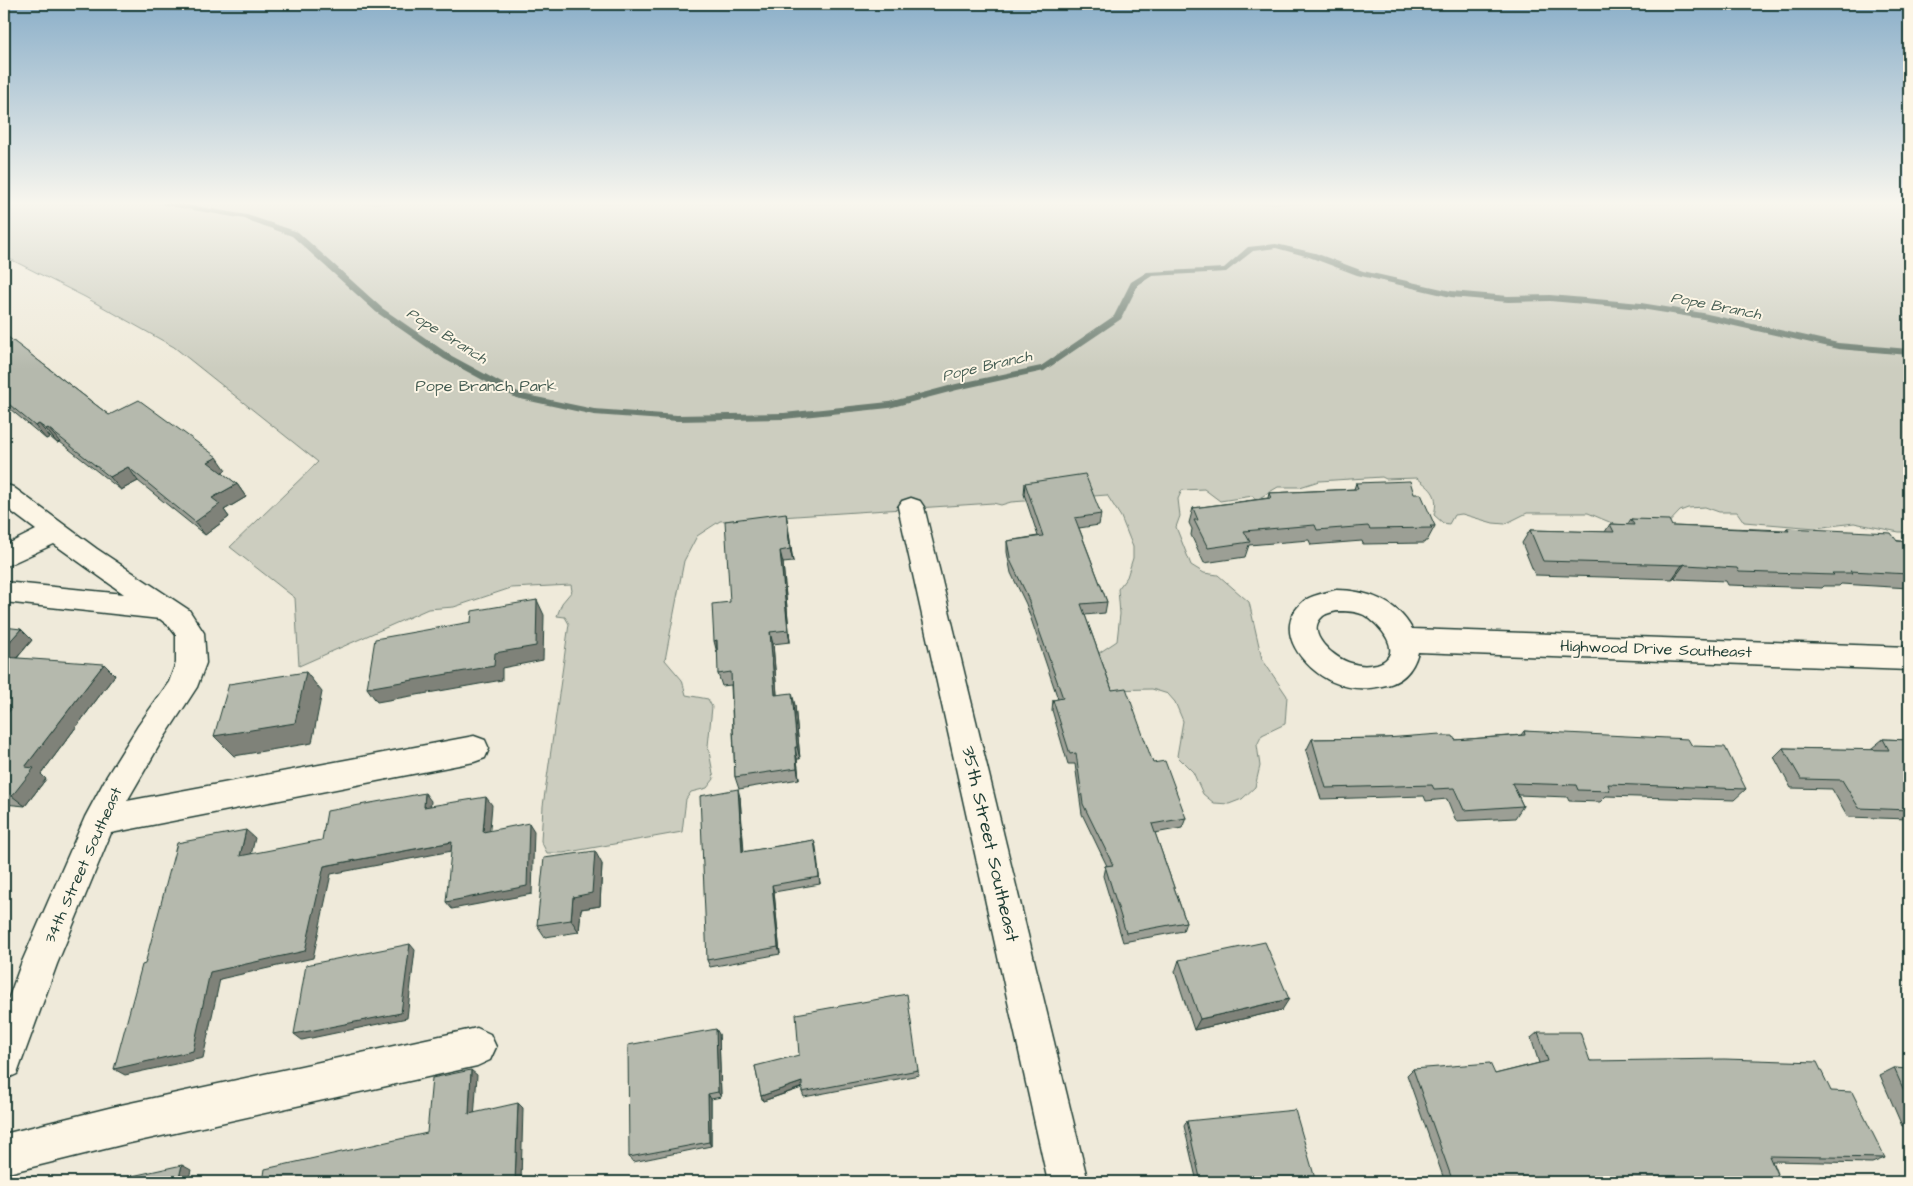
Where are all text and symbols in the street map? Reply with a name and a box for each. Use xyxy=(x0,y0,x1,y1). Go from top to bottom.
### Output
water label: Pope Branch xyxy=(1669,287,1763,325)
water label: Pope Branch xyxy=(403,303,492,369)
water label: Pope Branch xyxy=(940,345,1034,387)
park label: Pope Branch Park xyxy=(416,375,557,397)
street label: Highwood Drive Southeast xyxy=(1560,635,1753,664)
street label: 35th Street Southeast xyxy=(954,743,1026,945)
street label: 34th Street Southeast xyxy=(39,783,128,947)

